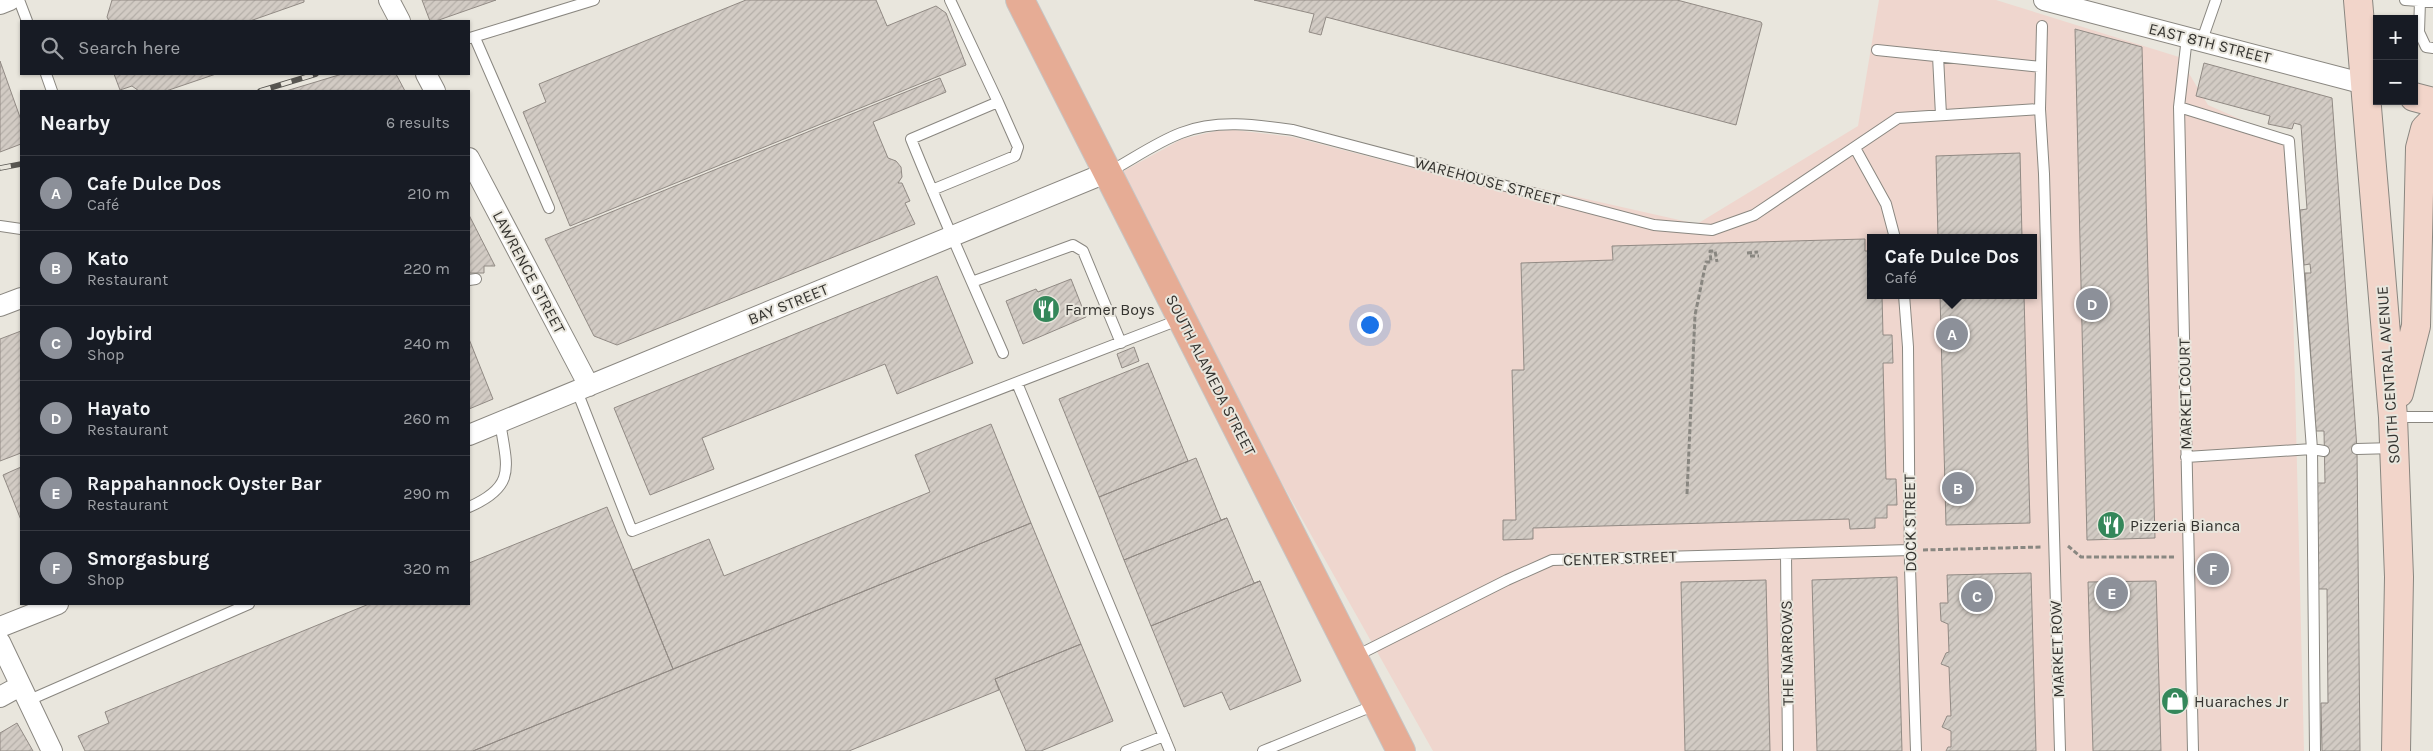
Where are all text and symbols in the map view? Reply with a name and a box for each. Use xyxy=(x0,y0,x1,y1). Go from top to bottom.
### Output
map controls xyxy=(2373,15,2418,105)
button: + xyxy=(2373,15,2418,60)
street label: EAST 8TH STREET xyxy=(2147,19,2273,67)
search box xyxy=(20,20,470,75)
icon: search xyxy=(38,34,66,62)
text: Search here xyxy=(78,37,180,59)
button: − xyxy=(2373,60,2418,105)
text: Nearby xyxy=(40,111,110,135)
text: 6 results xyxy=(386,113,450,132)
street label: WAREHOUSE STREET xyxy=(1412,153,1562,209)
text: Cafe Dulce Dos xyxy=(87,173,222,195)
text: A xyxy=(51,184,61,203)
text: 210 m xyxy=(407,184,450,203)
text: Café xyxy=(87,195,119,214)
street label: LAWRENCE STREET xyxy=(489,207,569,337)
popup xyxy=(1867,234,2037,299)
text: Cafe Dulce Dos xyxy=(1885,246,2019,268)
text: Kato xyxy=(87,248,129,270)
text: B xyxy=(51,259,61,278)
text: 220 m xyxy=(403,259,450,278)
text: Café xyxy=(1885,268,1917,287)
text: Restaurant xyxy=(87,270,168,289)
street label: BAY STREET xyxy=(745,279,831,329)
pin: D xyxy=(2076,285,2108,323)
street label: SOUTH CENTRAL AVENUE xyxy=(2372,286,2404,464)
street label: SOUTH ALAMEDA STREET xyxy=(1162,291,1260,459)
restaurant icon: Farmer Boys xyxy=(1031,294,1061,324)
place label: Farmer Boys xyxy=(1065,300,1155,319)
your location xyxy=(1357,312,1383,338)
pin: A xyxy=(1936,315,1968,353)
text: Joybird xyxy=(87,323,153,345)
text: C xyxy=(51,334,61,353)
text: 240 m xyxy=(404,334,450,353)
street label: MARKET COURT xyxy=(2175,338,2195,450)
text: Shop xyxy=(87,345,124,364)
text: Hayato xyxy=(87,398,150,420)
text: D xyxy=(51,409,61,428)
text: 260 m xyxy=(403,409,450,428)
text: Restaurant xyxy=(87,420,168,439)
pin: B xyxy=(1942,469,1974,507)
text: Rappahannock Oyster Bar xyxy=(87,473,321,495)
street label: DOCK STREET xyxy=(1900,474,1920,572)
text: E xyxy=(51,484,61,503)
text: 290 m xyxy=(403,484,450,503)
text: Restaurant xyxy=(87,495,168,514)
restaurant icon: Pizzeria Bianca xyxy=(2096,510,2126,540)
place label: Pizzeria Bianca xyxy=(2130,516,2240,535)
street label: CENTER STREET xyxy=(1563,547,1677,569)
text: Smorgasburg xyxy=(87,548,209,570)
pin: F xyxy=(2197,550,2229,588)
text: F xyxy=(52,559,60,578)
text: 320 m xyxy=(403,559,450,578)
text: Shop xyxy=(87,570,124,589)
pin: E xyxy=(2096,574,2128,612)
pin: C xyxy=(1961,577,1993,615)
street label: MARKET ROW xyxy=(2046,599,2068,698)
street label: THE NARROWS xyxy=(1777,600,1797,706)
shop icon: Huaraches Jr xyxy=(2160,686,2190,716)
place label: Huaraches Jr xyxy=(2194,692,2289,711)

